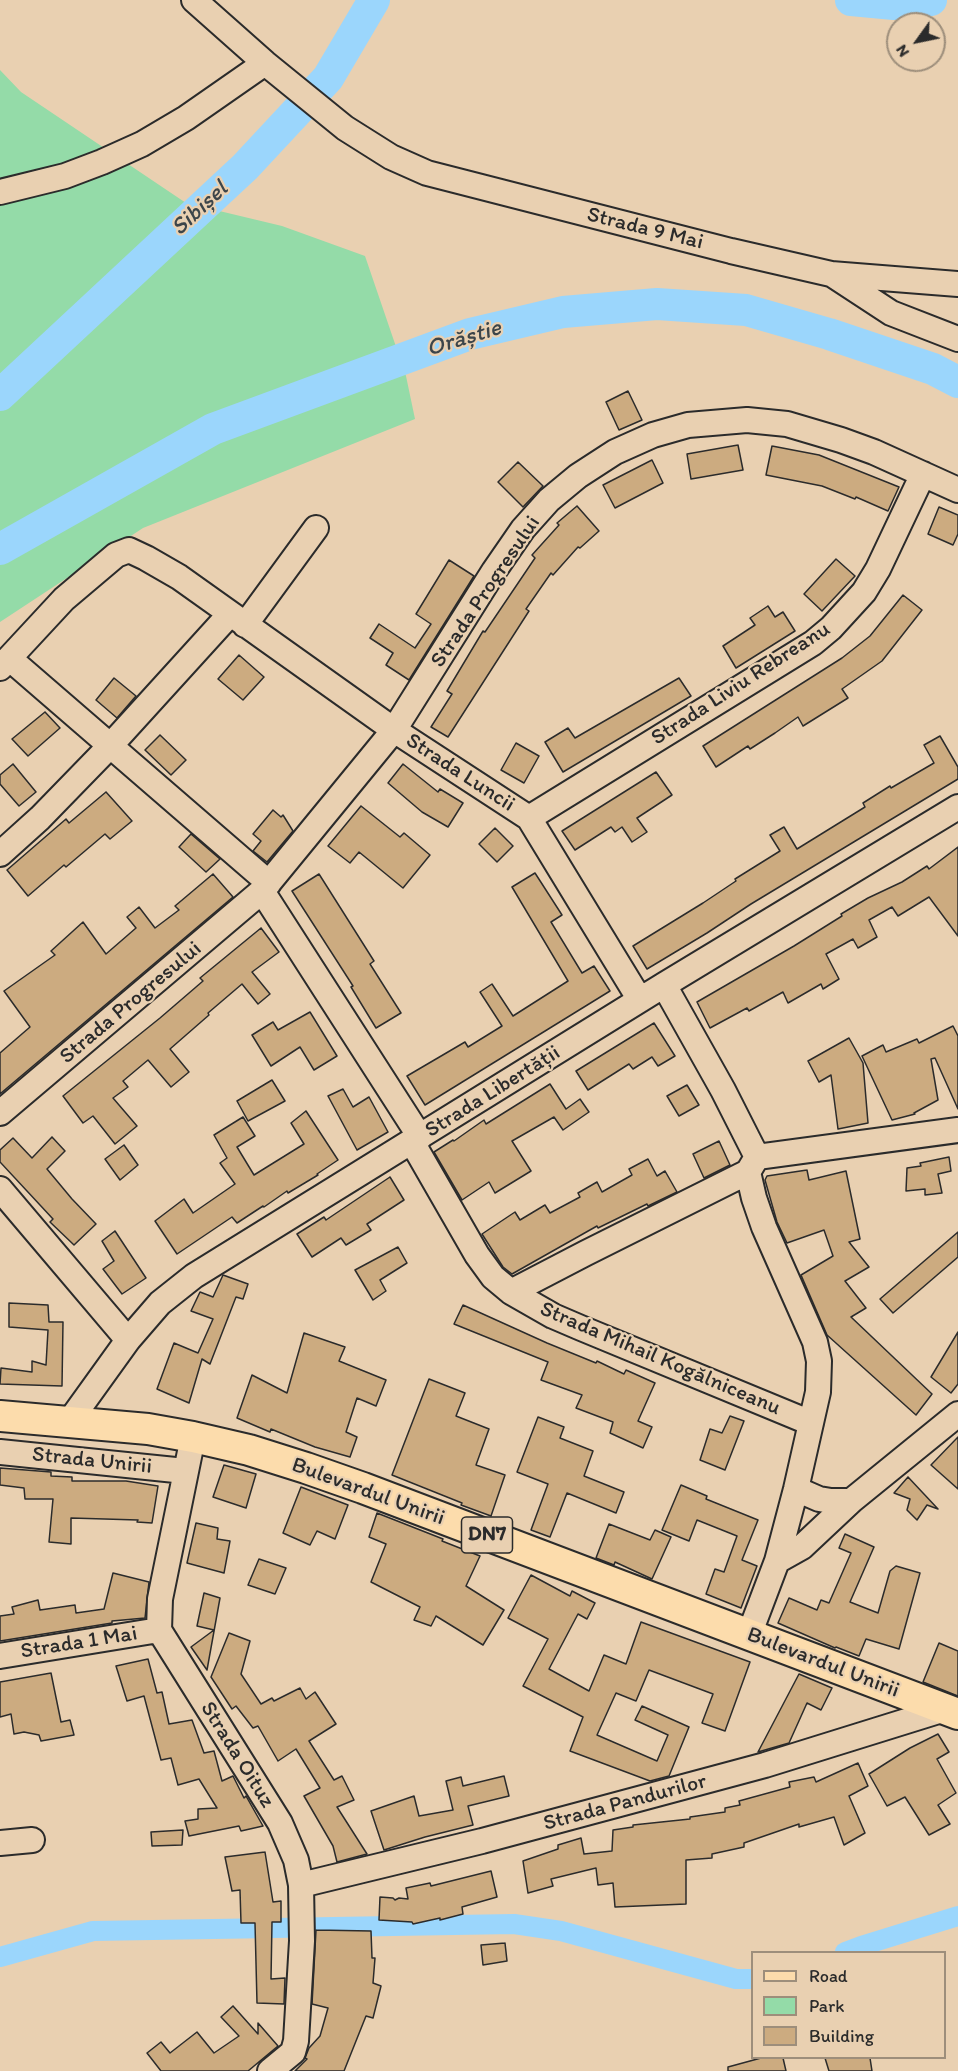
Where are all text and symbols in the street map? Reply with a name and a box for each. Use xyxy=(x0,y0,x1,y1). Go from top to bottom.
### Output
north arrow xyxy=(886,12,946,72)
text: N xyxy=(891,41,913,61)
water label: Sibișel xyxy=(166,176,234,242)
street label: Strada 9 Mai xyxy=(584,202,706,256)
water label: Orăștie xyxy=(423,314,505,364)
street label: Strada Progresului xyxy=(426,511,546,673)
street label: Strada Liviu Rebreanu xyxy=(647,616,835,752)
street label: Strada Luncii xyxy=(400,728,520,818)
street label: Strada Progresului xyxy=(55,936,207,1070)
street label: Strada Libertății xyxy=(421,1040,565,1144)
street label: Strada Mihail Kogălniceanu xyxy=(536,1296,784,1422)
street label: Strada Unirii xyxy=(31,1442,153,1480)
street label: Bulevardul Unirii xyxy=(288,1452,448,1532)
road number: DN7 xyxy=(462,1517,512,1553)
street label: Strada 1 Mai xyxy=(19,1621,139,1665)
street label: Bulevardul Unirii xyxy=(743,1622,903,1704)
street label: Strada Oituz xyxy=(194,1697,280,1813)
street label: Strada Pandurilor xyxy=(541,1769,709,1837)
legend xyxy=(751,1951,946,2059)
text: Road xyxy=(809,1965,848,1987)
text: Park xyxy=(809,1995,844,2017)
text: Building xyxy=(809,2025,874,2047)

